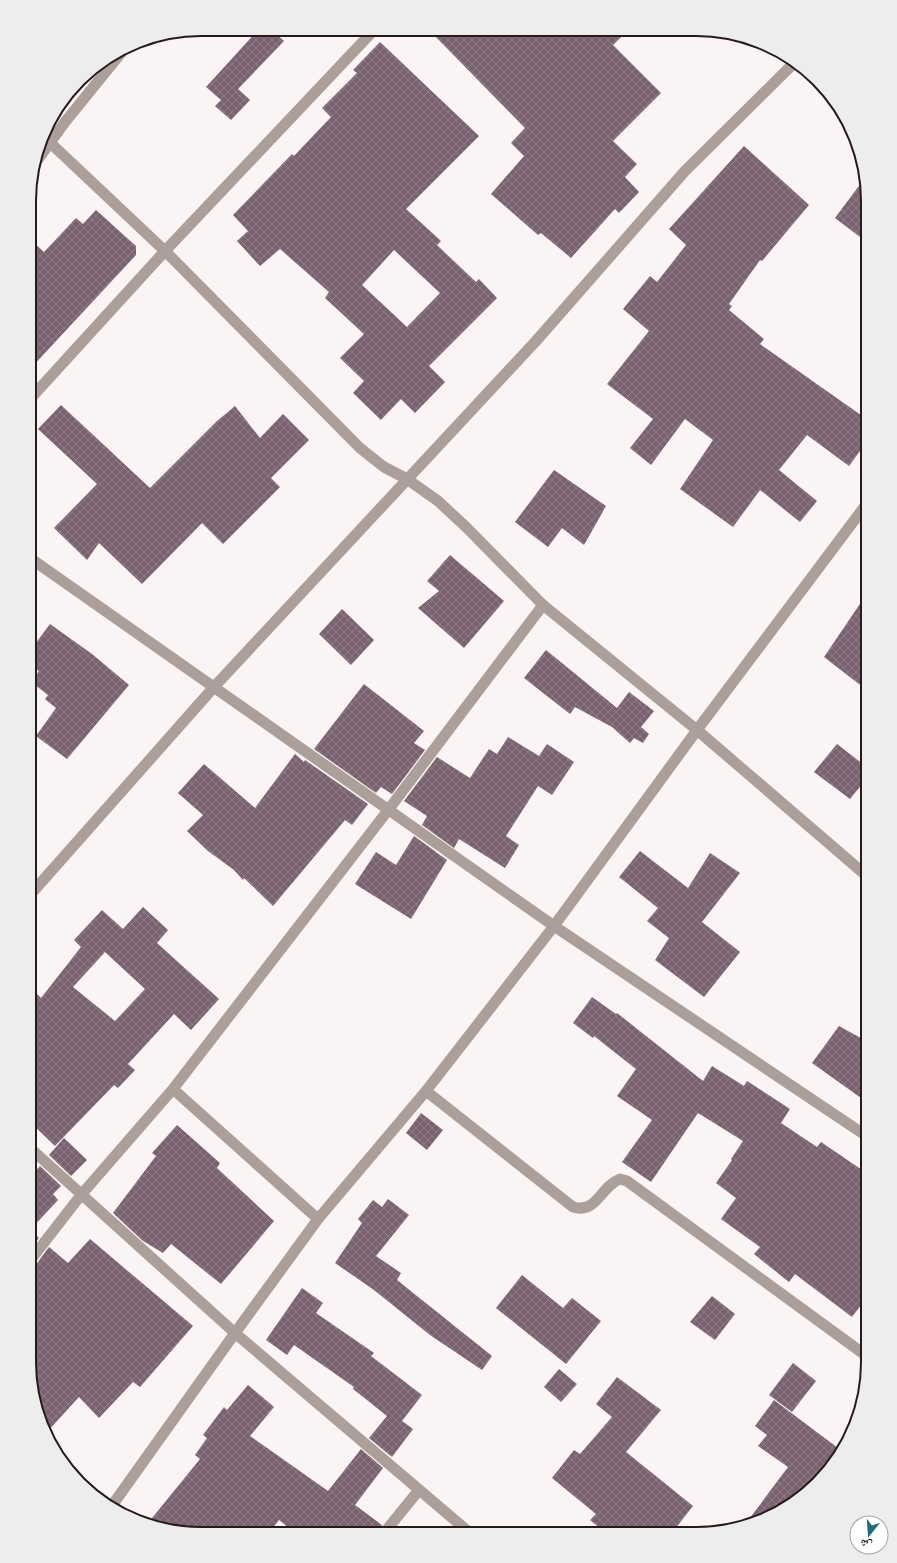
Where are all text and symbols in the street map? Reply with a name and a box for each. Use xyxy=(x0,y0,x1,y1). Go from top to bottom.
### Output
north arrow xyxy=(849,1515,889,1555)
text: ش xyxy=(858,1535,874,1554)

